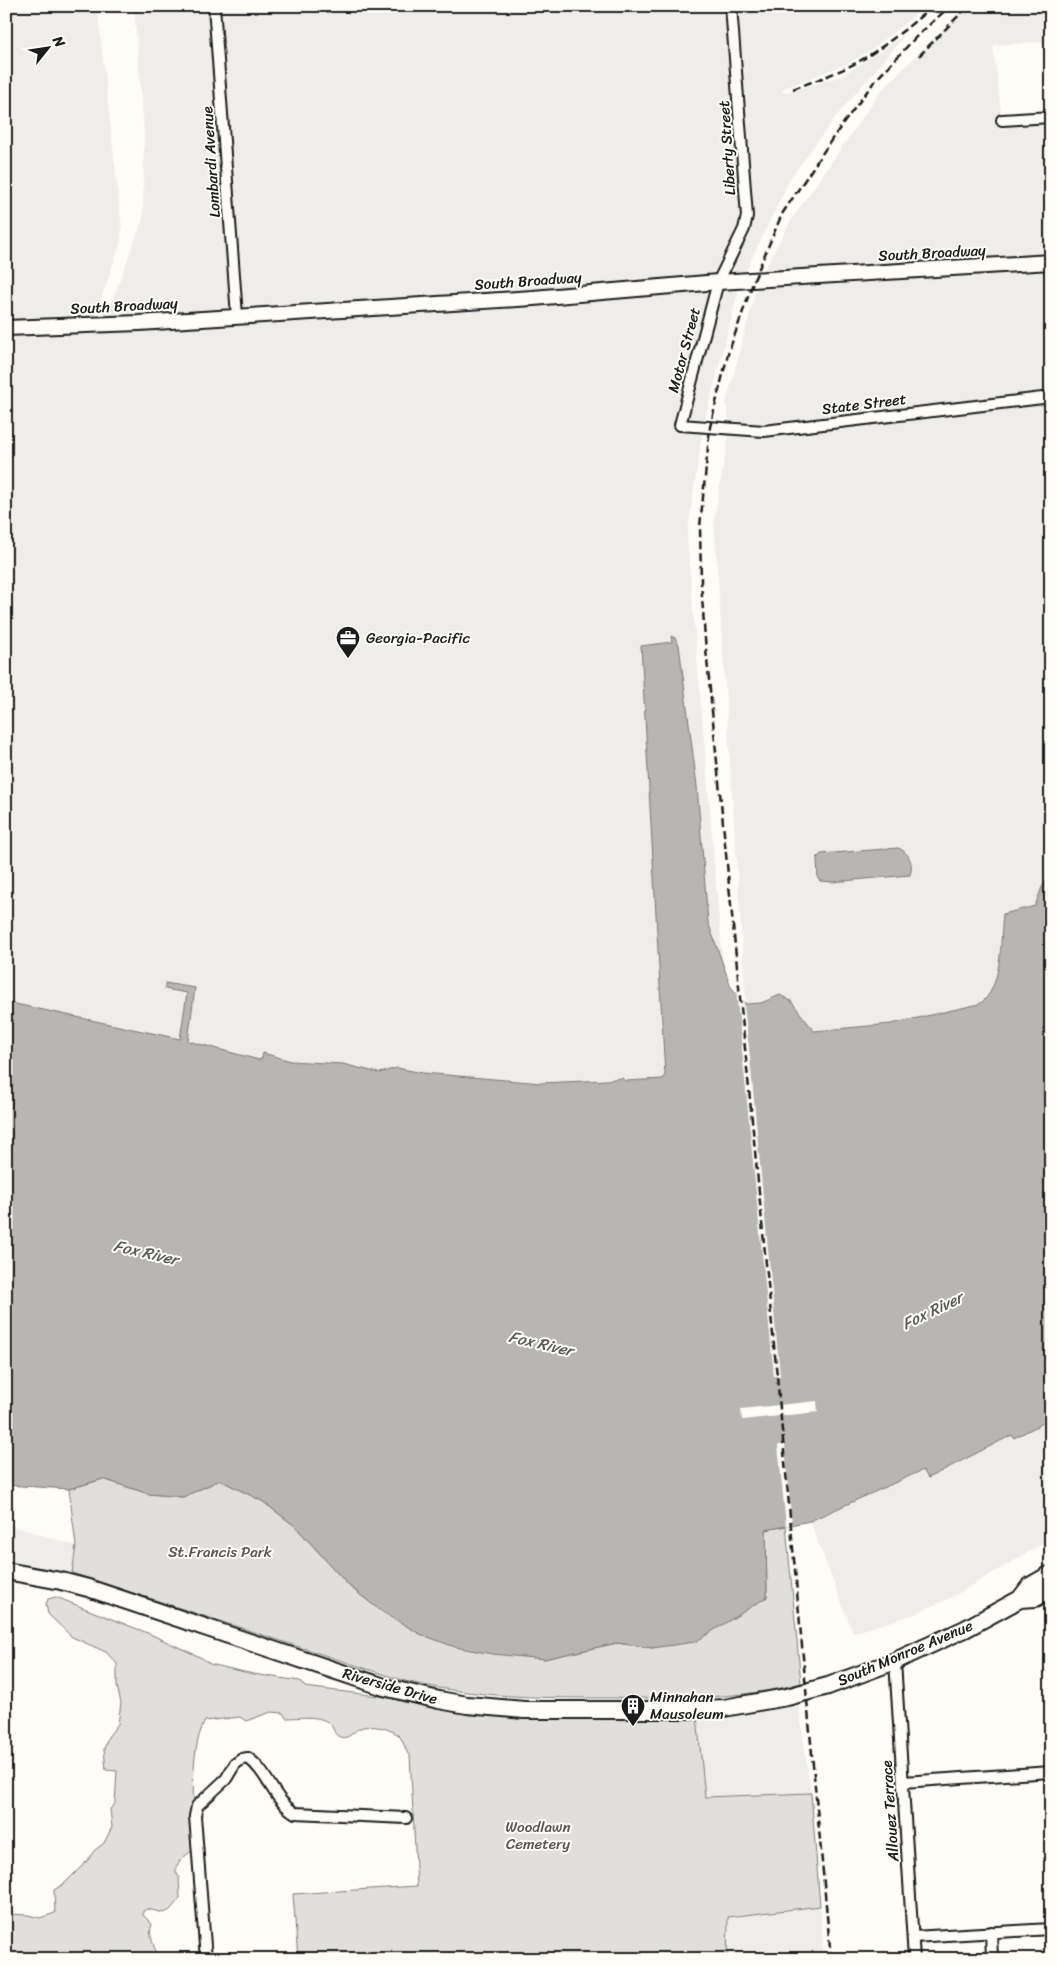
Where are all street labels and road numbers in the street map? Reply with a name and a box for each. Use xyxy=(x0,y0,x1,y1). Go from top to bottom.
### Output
street label: Liberty Street xyxy=(711,99,743,196)
street label: Lombardi Avenue xyxy=(194,105,228,219)
street label: South Broadway xyxy=(878,237,987,269)
street label: South Broadway xyxy=(473,264,583,298)
street label: South Broadway xyxy=(70,290,179,322)
street label: Motor Street xyxy=(660,304,708,395)
street label: State Street xyxy=(820,386,908,422)
street label: South Monroe Avenue xyxy=(833,1613,977,1693)
street label: Riverside Drive xyxy=(340,1660,440,1712)
street label: Allouez Terrace xyxy=(873,1759,907,1864)

